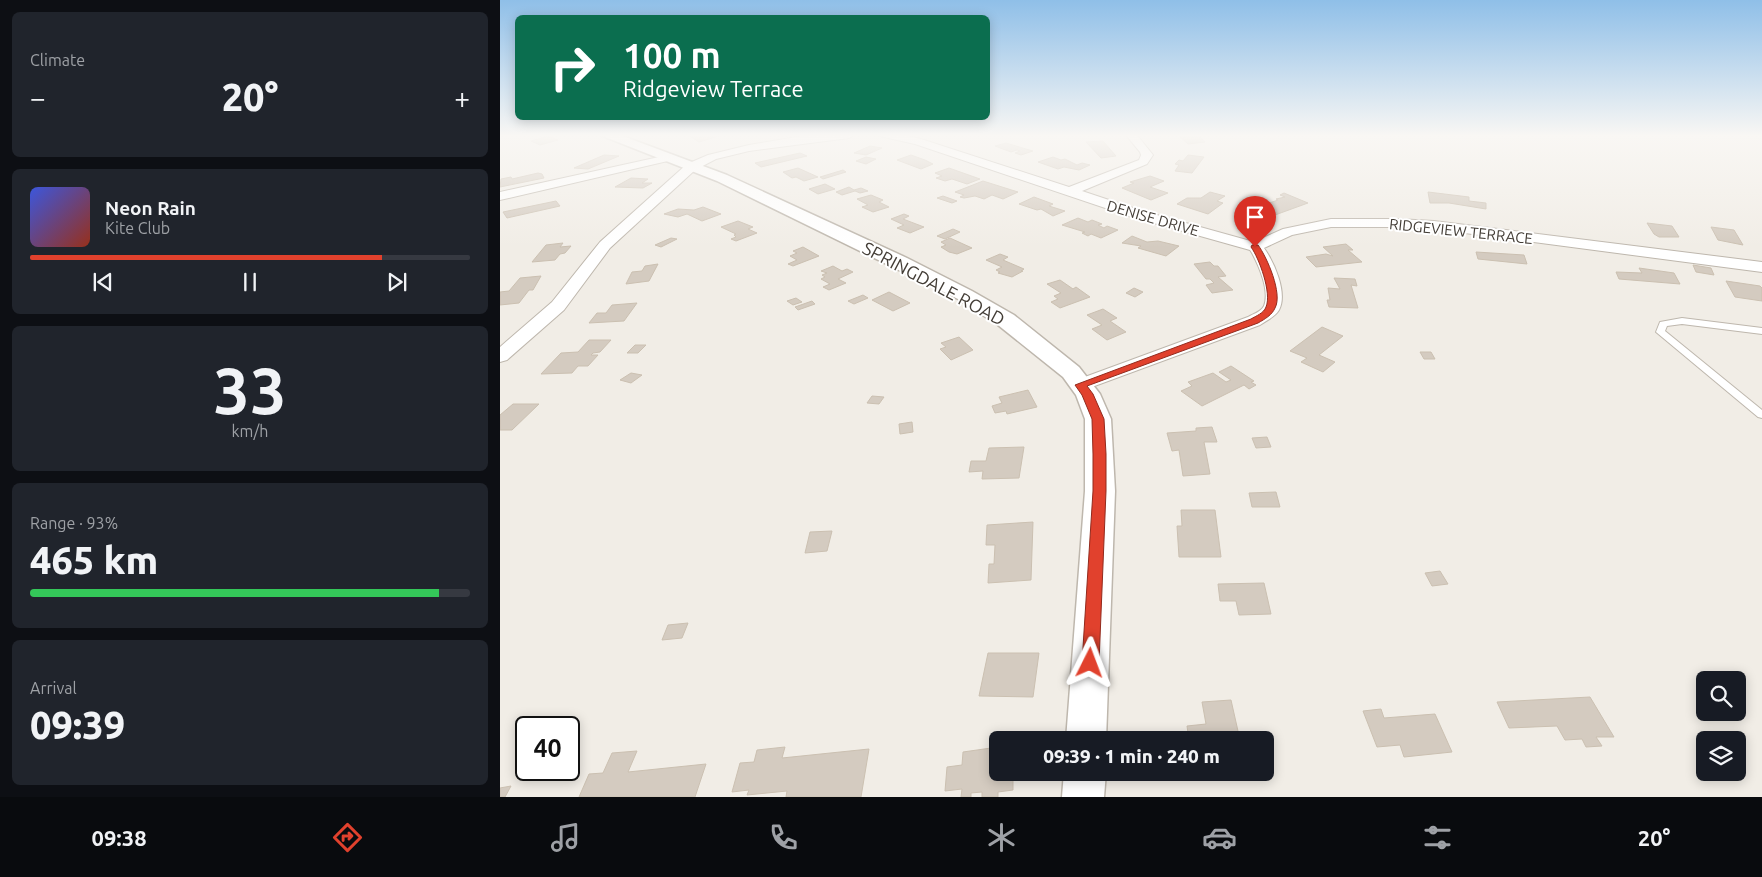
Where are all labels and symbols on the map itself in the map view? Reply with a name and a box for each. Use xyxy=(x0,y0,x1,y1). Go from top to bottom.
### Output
pin xyxy=(1234,196,1276,247)
street label: DENISE DRIVE xyxy=(1105,197,1201,239)
street label: RIDGEVIEW TERRACE xyxy=(1388,215,1534,247)
street label: SPRINGDALE ROAD xyxy=(860,237,1008,329)
position arrow xyxy=(1063,636,1115,688)
speed limit sign: 40 xyxy=(515,716,580,781)

